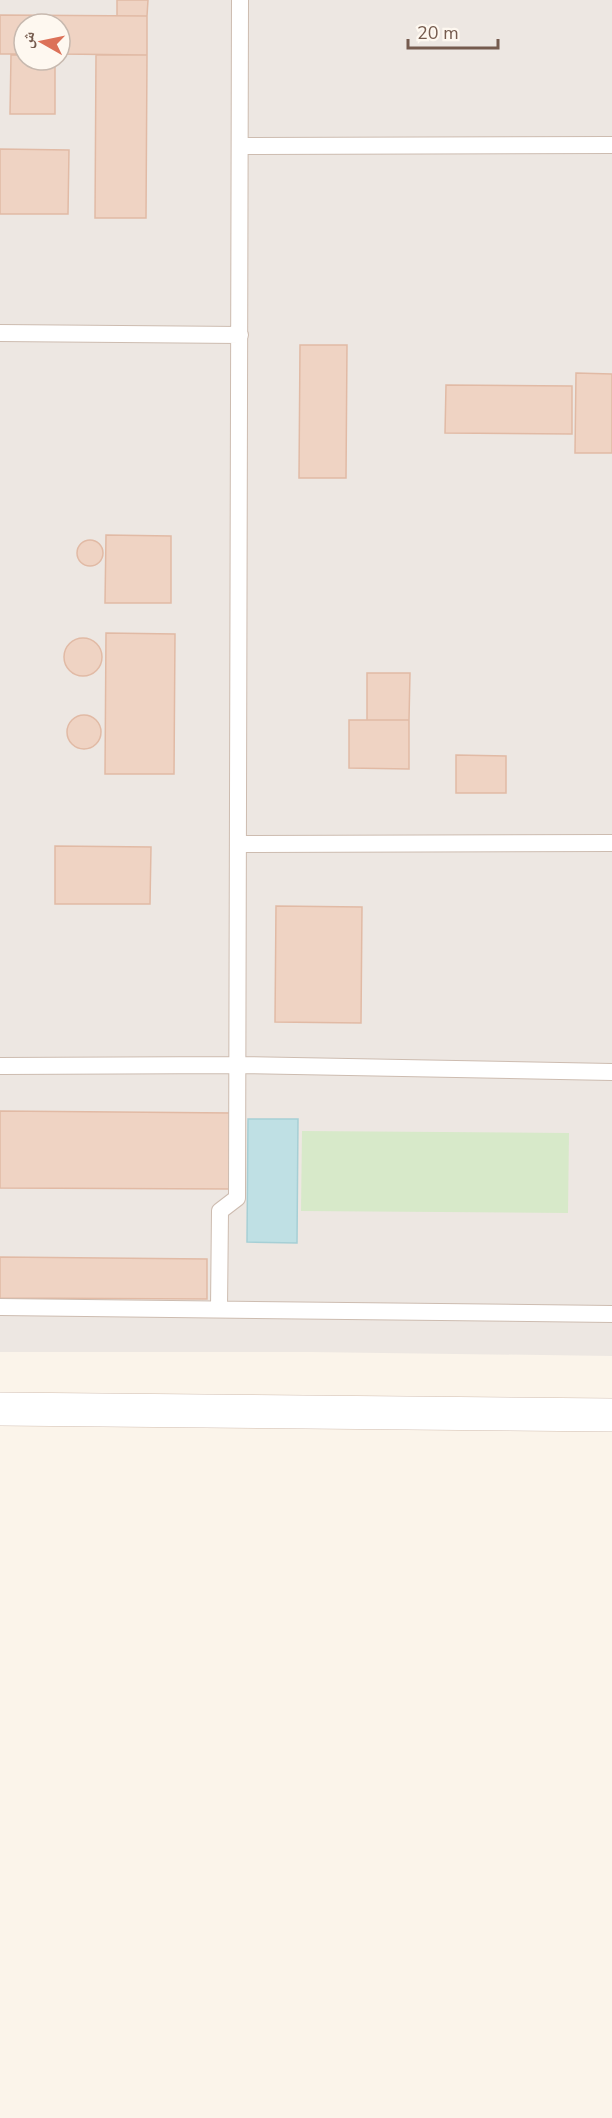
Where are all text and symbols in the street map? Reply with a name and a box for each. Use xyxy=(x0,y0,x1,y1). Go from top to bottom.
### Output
north arrow xyxy=(12,12,72,72)
scale bar xyxy=(408,12,498,50)
text: 20 m xyxy=(417,21,459,45)
text: ش xyxy=(16,30,40,50)

